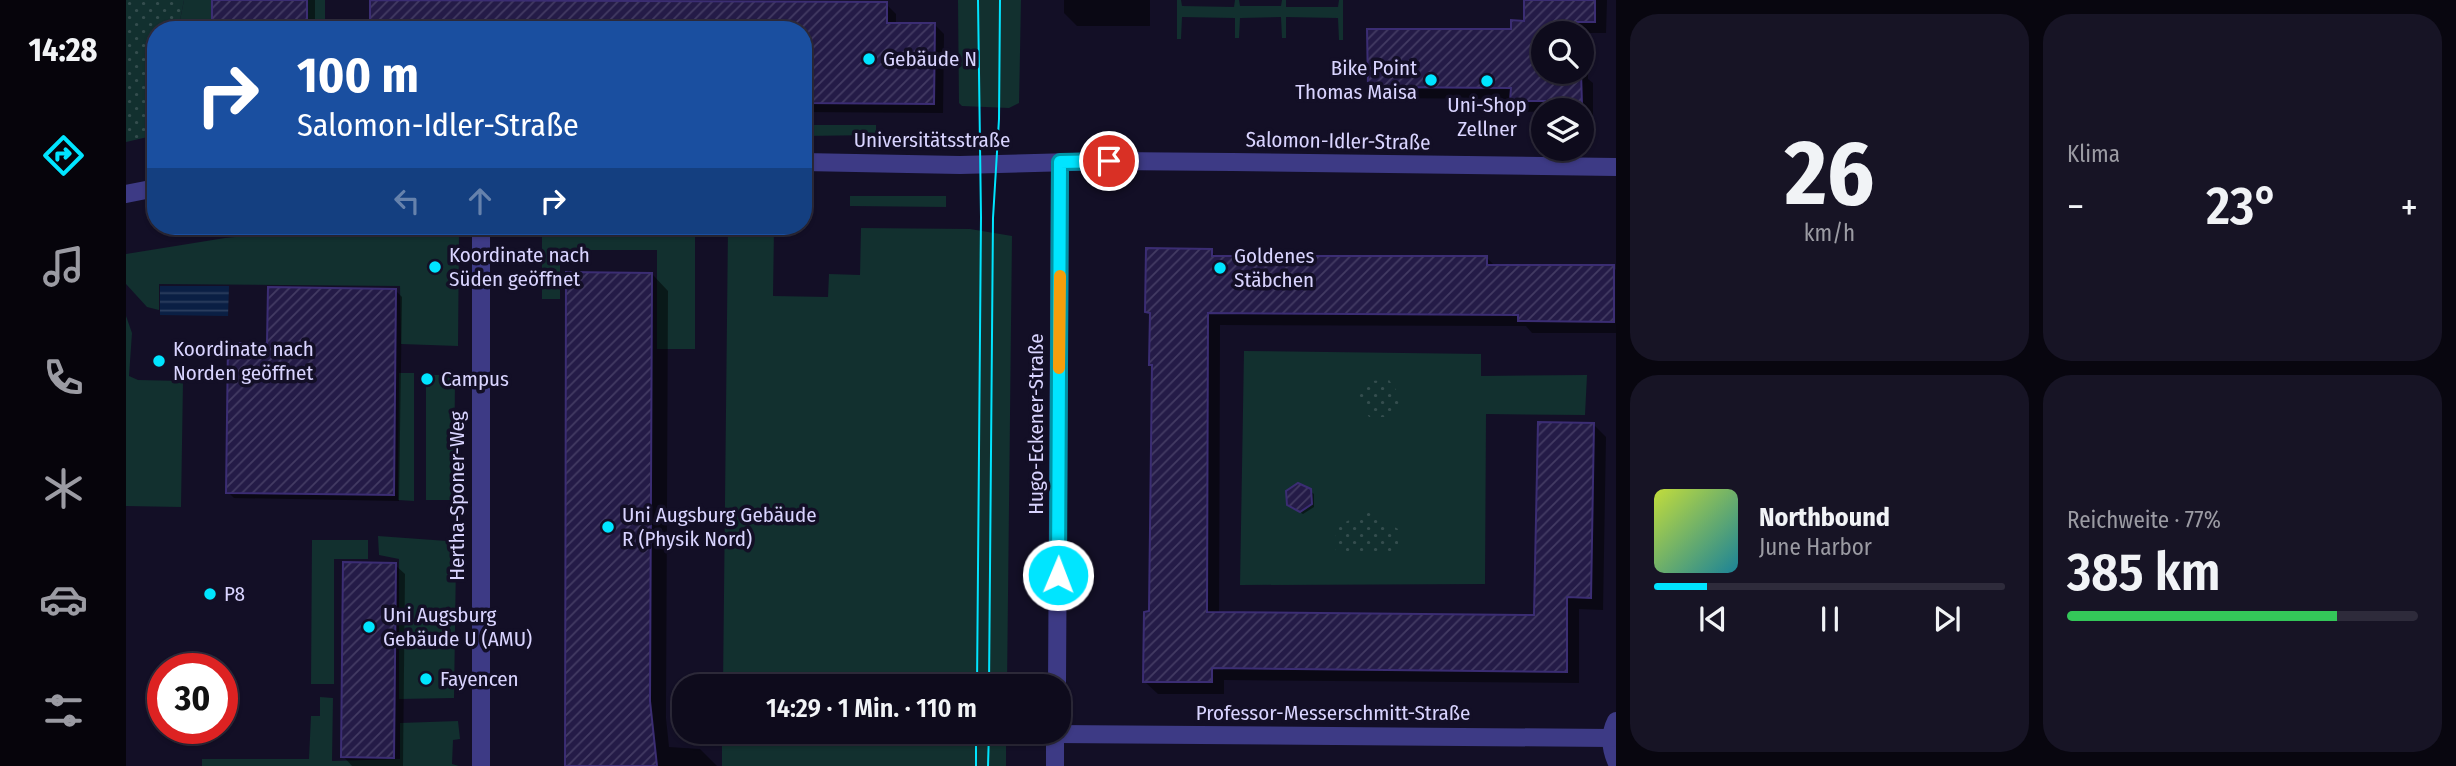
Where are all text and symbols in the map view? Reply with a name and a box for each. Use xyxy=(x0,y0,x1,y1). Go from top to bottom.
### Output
map controls xyxy=(1531,21,1594,161)
button: search xyxy=(1531,21,1594,84)
text: 14:28 xyxy=(28,31,98,69)
text: 100 m xyxy=(297,46,419,105)
place label: Gebäude N xyxy=(883,46,977,72)
icon: right xyxy=(182,49,273,140)
marker: Gebäude N xyxy=(861,51,877,67)
place label: Bike Point Thomas Maisa xyxy=(1295,55,1417,105)
marker: Bike Point Thomas Maisa xyxy=(1423,72,1439,88)
marker: Uni-Shop Zellner xyxy=(1479,73,1495,89)
place label: Uni-Shop Zellner xyxy=(1447,92,1527,142)
button: layers xyxy=(1531,98,1594,161)
text: Salomon-Idler-Straße xyxy=(297,106,579,144)
text: 26 xyxy=(1785,119,1874,228)
street label: Salomon-Idler-Straße xyxy=(1245,126,1431,156)
street label: Universitätsstraße xyxy=(854,127,1010,153)
icon: directions xyxy=(39,131,88,180)
pin xyxy=(1079,131,1139,191)
text: Klima xyxy=(2067,140,2120,168)
icon: arrive xyxy=(1090,142,1128,180)
text: 23° xyxy=(2206,175,2279,238)
icon: left xyxy=(388,182,426,220)
icon: ahead xyxy=(461,182,499,220)
icon: right xyxy=(534,182,572,220)
text: − xyxy=(2067,184,2084,230)
text: + xyxy=(2401,184,2418,230)
text: km/h xyxy=(1804,219,1855,247)
icon: music xyxy=(39,242,88,291)
place label: Koordinate nach Süden geöffnet xyxy=(449,242,590,292)
place label: Goldenes Stäbchen xyxy=(1234,243,1315,293)
marker: Koordinate nach Süden geöffnet xyxy=(427,259,443,275)
marker: Goldenes Stäbchen xyxy=(1212,260,1228,276)
street label: Hugo-Eckener-Straße xyxy=(1023,333,1049,515)
place label: Koordinate nach Norden geöffnet xyxy=(173,336,314,386)
icon: phone xyxy=(39,353,88,402)
marker: Koordinate nach Norden geöffnet xyxy=(151,353,167,369)
place label: Campus xyxy=(441,366,509,392)
marker: Campus xyxy=(419,371,435,387)
street label: Hertha-Sponer-Weg xyxy=(444,411,470,581)
icon: climate xyxy=(39,464,88,513)
place label: Uni Augsburg Gebäude R (Physik Nord) xyxy=(622,502,817,552)
text: Northbound xyxy=(1759,502,1890,533)
text: Reichweite · 77% xyxy=(2067,506,2221,534)
marker: Uni Augsburg Gebäude R (Physik Nord) xyxy=(600,519,616,535)
text: June Harbor xyxy=(1759,533,1872,561)
position arrow xyxy=(1021,538,1095,612)
text: 385 km xyxy=(2067,541,2220,604)
icon: car xyxy=(39,575,88,624)
place label: P8 xyxy=(224,581,245,607)
marker: P8 xyxy=(202,586,218,602)
icon: previous xyxy=(1694,600,1732,638)
icon: pause xyxy=(1811,600,1849,638)
icon: next xyxy=(1928,600,1966,638)
place label: Uni Augsburg Gebäude U (AMU) xyxy=(383,602,532,652)
marker: Uni Augsburg Gebäude U (AMU) xyxy=(361,619,377,635)
speed limit sign: 30 xyxy=(147,653,238,744)
place label: Fayencen xyxy=(440,666,519,692)
marker: Fayencen xyxy=(418,671,434,687)
icon: filters xyxy=(39,686,88,735)
text: 14:29 · 1 Min. · 110 m xyxy=(766,693,977,724)
street label: Professor-Messerschmitt-Straße xyxy=(1196,700,1470,726)

